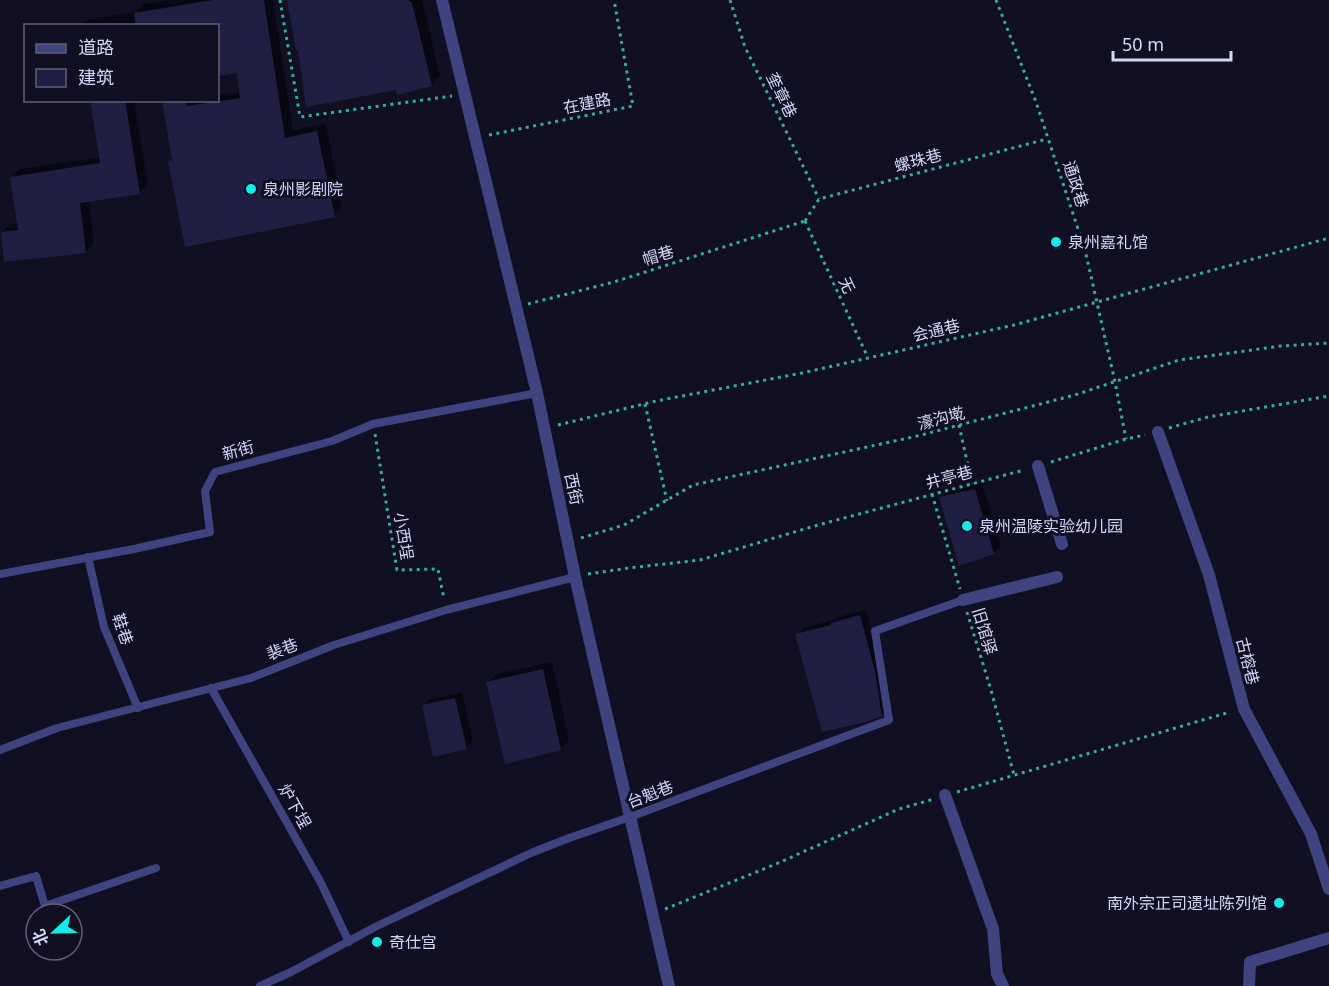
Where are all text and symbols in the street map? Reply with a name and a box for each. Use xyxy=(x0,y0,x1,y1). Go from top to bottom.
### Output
legend xyxy=(24,24,219,102)
scale bar xyxy=(1113,24,1232,62)
text: 50 m xyxy=(1122,32,1164,56)
text: 道路 xyxy=(78,35,114,59)
text: 建筑 xyxy=(78,65,114,89)
street label: 奎章巷 xyxy=(762,69,802,121)
street label: 在建路 xyxy=(561,88,613,118)
street label: 螺珠巷 xyxy=(892,143,944,177)
street label: 通政巷 xyxy=(1058,158,1094,210)
place label: 泉州影剧院 xyxy=(263,178,343,200)
marker: 泉州影剧院 xyxy=(244,182,258,196)
place label: 泉州嘉礼馆 xyxy=(1068,231,1148,253)
marker: 泉州嘉礼馆 xyxy=(1049,235,1063,249)
street label: 帽巷 xyxy=(639,240,677,270)
street label: 无 xyxy=(834,273,860,297)
street label: 会通巷 xyxy=(910,314,962,346)
street label: 濠沟墘 xyxy=(915,401,967,435)
street label: 新街 xyxy=(220,435,256,465)
street label: 井亭巷 xyxy=(923,460,975,494)
street label: 西街 xyxy=(560,471,588,507)
street label: 小西埕 xyxy=(389,511,419,561)
place label: 泉州温陵实验幼儿园 xyxy=(979,515,1123,537)
marker: 泉州温陵实验幼儿园 xyxy=(960,519,974,533)
street label: 旧馆驿 xyxy=(967,605,1003,657)
street label: 鞋巷 xyxy=(107,610,139,648)
street label: 裴巷 xyxy=(263,633,301,665)
street label: 古榕巷 xyxy=(1232,635,1264,687)
street label: 台魁巷 xyxy=(624,775,676,813)
street label: 炉下埕 xyxy=(274,780,316,832)
place label: 南外宗正司遗址陈列馆 xyxy=(1107,892,1267,914)
marker: 南外宗正司遗址陈列馆 xyxy=(1272,896,1286,910)
north arrow xyxy=(24,902,84,962)
text: 北 xyxy=(27,926,53,949)
place label: 奇仕宫 xyxy=(389,931,437,953)
marker: 奇仕宫 xyxy=(370,935,384,949)

